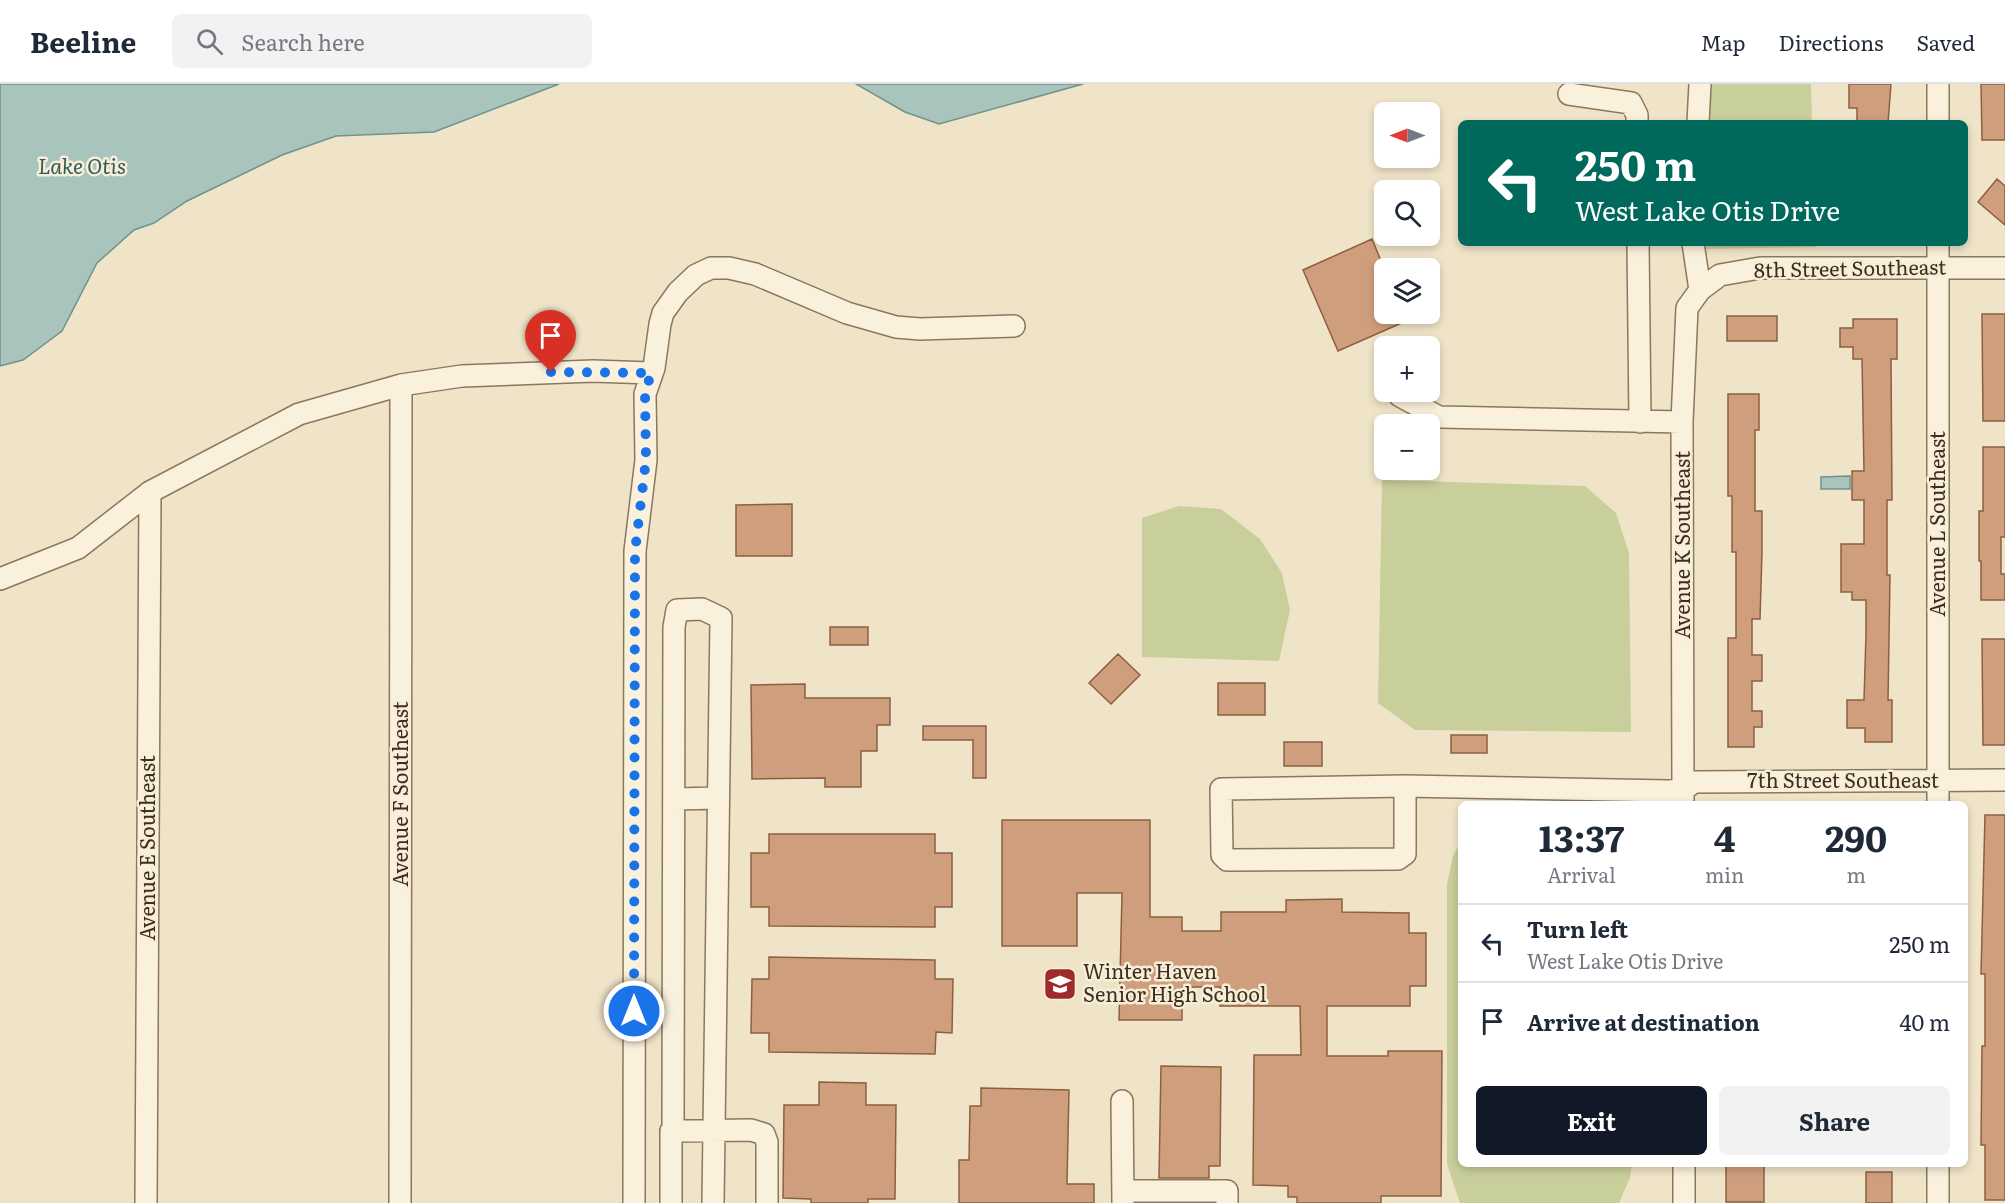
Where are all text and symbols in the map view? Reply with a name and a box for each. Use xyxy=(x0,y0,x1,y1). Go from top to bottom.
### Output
search box xyxy=(172,14,592,68)
text: Beeline xyxy=(30,20,136,62)
icon: search xyxy=(193,25,226,58)
text: Search here xyxy=(241,25,365,58)
text: Map xyxy=(1701,26,1746,57)
text: Directions xyxy=(1779,26,1884,57)
text: Saved xyxy=(1917,26,1975,57)
north arrow xyxy=(1374,102,1440,168)
map controls xyxy=(1374,102,1440,480)
text: 250 m xyxy=(1575,132,1696,194)
icon: left xyxy=(1476,144,1554,222)
water label: Lake Otis xyxy=(38,149,126,180)
button: search xyxy=(1374,180,1440,246)
text: West Lake Otis Drive xyxy=(1575,189,1840,229)
street label: 8th Street Southeast xyxy=(1754,250,1946,284)
button: layers xyxy=(1374,258,1440,324)
pin xyxy=(525,310,576,372)
icon: arrive xyxy=(534,319,567,352)
button: + xyxy=(1374,336,1440,402)
button: − xyxy=(1374,414,1440,480)
street label: Avenue L Southeast xyxy=(1921,431,1951,617)
street label: Avenue K Southeast xyxy=(1666,451,1696,639)
street label: Avenue F Southeast xyxy=(384,701,414,887)
street label: Avenue E Southeast xyxy=(131,755,161,941)
street label: 7th Street Southeast xyxy=(1747,764,1939,794)
text: 13:37 xyxy=(1539,810,1624,863)
text: 4 xyxy=(1714,810,1735,863)
text: 290 xyxy=(1825,810,1887,863)
text: Arrival xyxy=(1547,859,1616,889)
text: min xyxy=(1705,859,1744,889)
text: m xyxy=(1846,859,1866,889)
text: Turn left xyxy=(1527,912,1628,945)
icon: left xyxy=(1476,927,1509,960)
text: 250 m xyxy=(1889,927,1950,960)
text: West Lake Otis Drive xyxy=(1527,945,1723,975)
place label: Winter Haven Senior High School xyxy=(1083,955,1267,1008)
school or university icon: Winter Haven Senior High School xyxy=(1042,966,1078,1002)
position arrow xyxy=(602,979,666,1043)
icon: arrive xyxy=(1476,1005,1509,1038)
text: Arrive at destination xyxy=(1527,1005,1760,1038)
text: 40 m xyxy=(1899,1005,1950,1038)
button: Exit xyxy=(1476,1086,1707,1155)
button: Share xyxy=(1719,1086,1950,1155)

